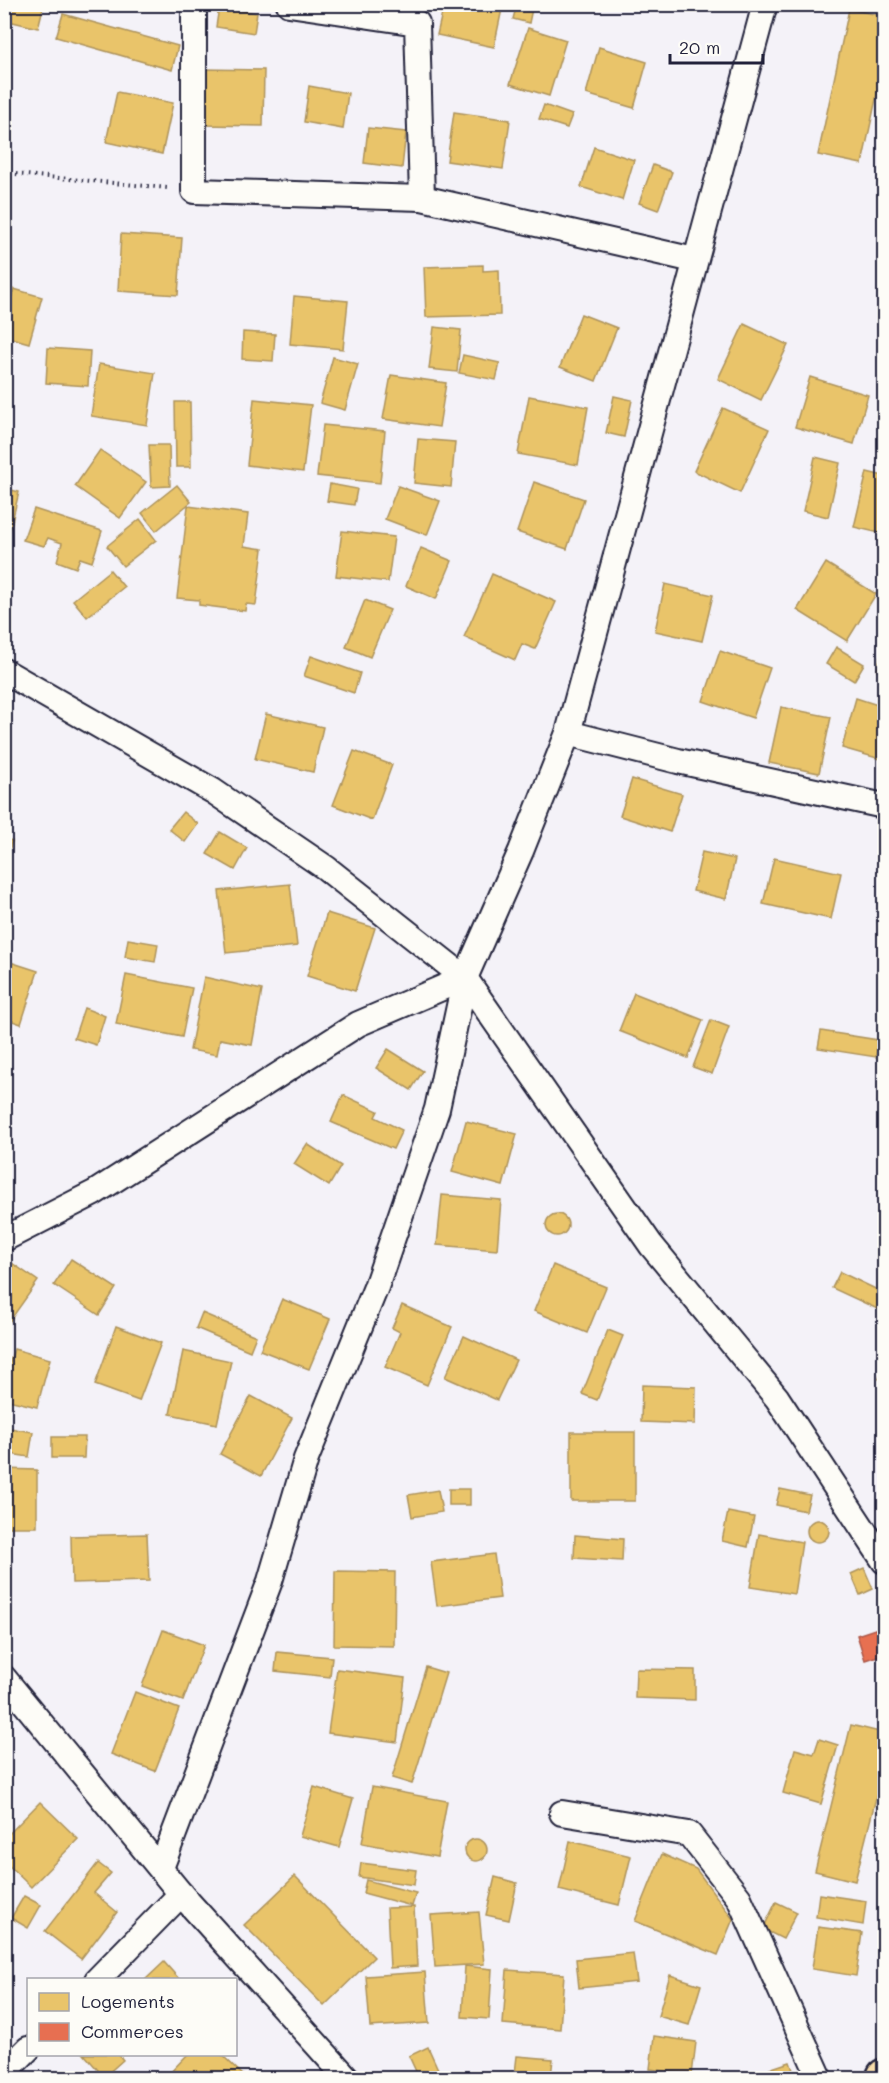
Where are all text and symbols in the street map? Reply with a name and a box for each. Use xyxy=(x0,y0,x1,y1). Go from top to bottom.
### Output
scale bar xyxy=(670,27,763,65)
text: 20 m xyxy=(679,35,720,59)
legend xyxy=(27,1978,237,2056)
text: Logements xyxy=(81,1989,175,2013)
text: Commerces xyxy=(81,2019,184,2043)

